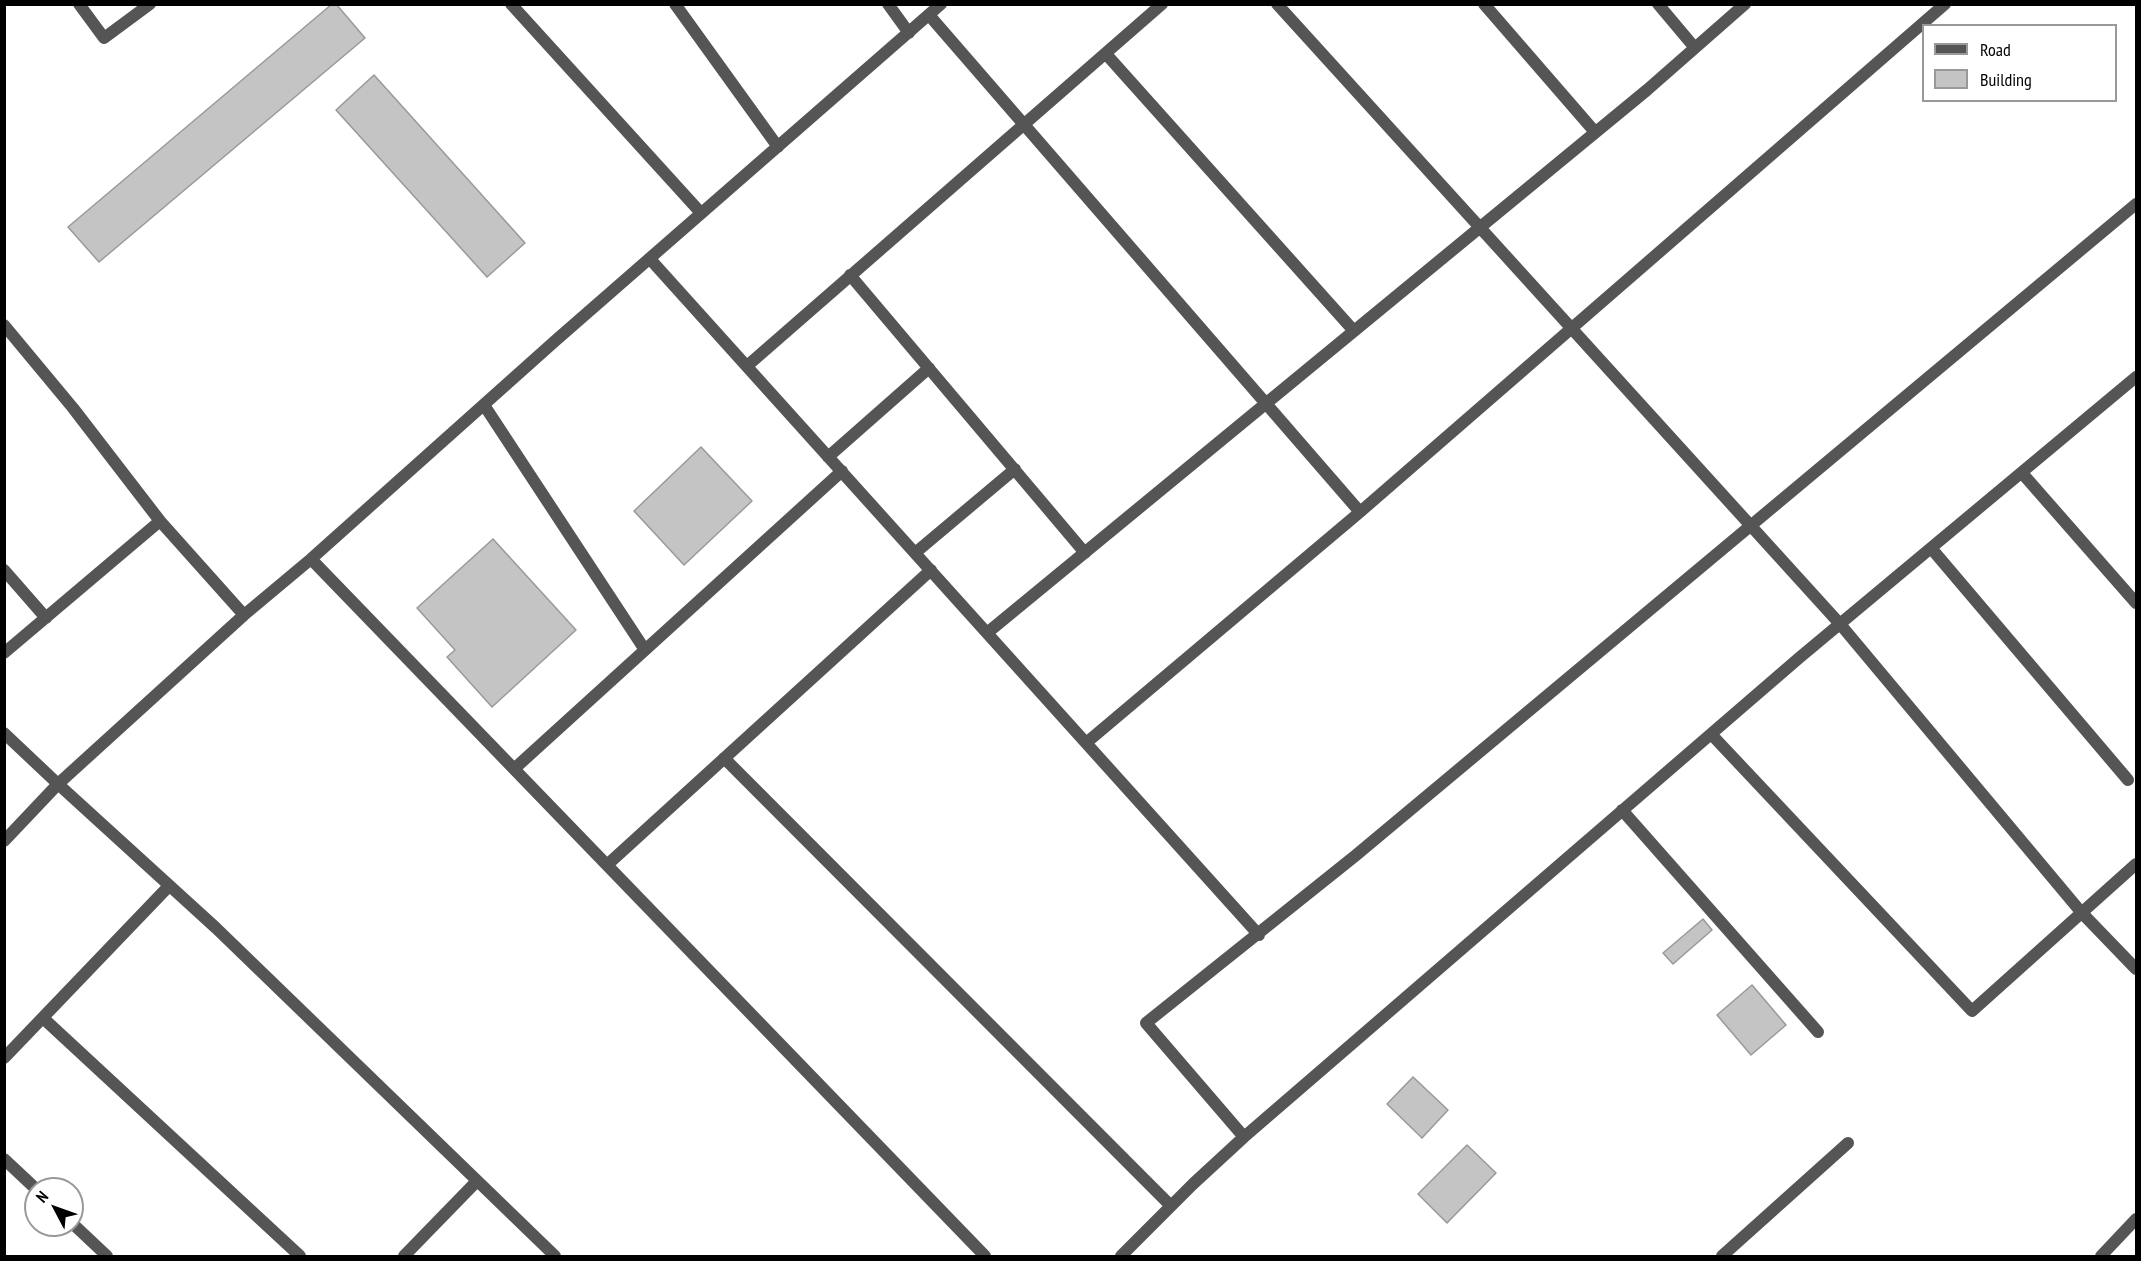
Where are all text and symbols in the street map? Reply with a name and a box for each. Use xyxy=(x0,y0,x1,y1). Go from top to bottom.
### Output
legend xyxy=(1922,24,2117,102)
text: Road xyxy=(1980,38,2011,61)
text: Building xyxy=(1980,68,2032,91)
north arrow xyxy=(24,1177,84,1237)
text: N xyxy=(32,1187,52,1206)

